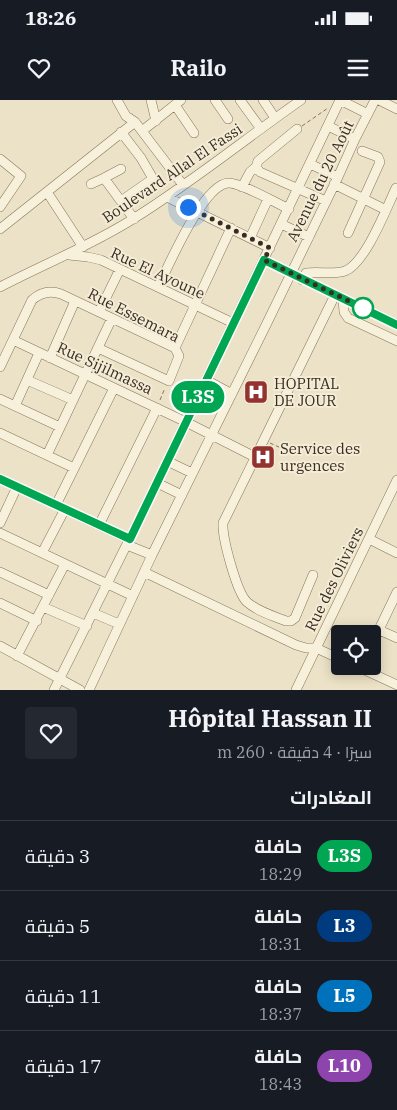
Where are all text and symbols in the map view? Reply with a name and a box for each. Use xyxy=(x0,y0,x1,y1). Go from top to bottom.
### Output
text: 18:26 xyxy=(25,6,76,30)
text: Railo xyxy=(170,53,227,82)
icon: heart xyxy=(25,54,53,82)
icon: menu xyxy=(344,54,372,82)
street label: Avenue du 20 Août xyxy=(282,117,358,245)
street label: Boulevard Allal El Fassi xyxy=(98,119,246,227)
your location xyxy=(176,195,201,220)
street label: Rue El Ayoune xyxy=(108,243,208,303)
street label: Rue Essemara xyxy=(85,284,183,346)
unlabelled marker xyxy=(352,297,374,319)
street label: Rue Sijilmassa xyxy=(54,338,156,398)
place label: HOPITAL DE JOUR xyxy=(274,374,339,410)
hospital icon: HOPITAL DE JOUR xyxy=(243,379,269,405)
line badge: L3S xyxy=(169,381,227,413)
text: L3S xyxy=(181,385,215,408)
place label: Service des urgences xyxy=(280,439,360,475)
hospital icon: Service des urgences xyxy=(250,444,276,470)
street label: Rue des Oliviers xyxy=(301,524,367,634)
map controls xyxy=(331,625,381,675)
button: locate xyxy=(331,625,381,675)
text: Hôpital Hassan II xyxy=(168,702,372,734)
button: heart xyxy=(25,707,77,759)
text: سيرًا · 4 دقيقة · 260 m xyxy=(217,742,372,762)
text: المغادرات xyxy=(290,785,372,809)
text: حافلة xyxy=(254,834,302,858)
text: 3 دقيقة xyxy=(25,844,90,868)
text: L3S xyxy=(328,844,361,867)
text: 18:29 xyxy=(259,864,302,884)
text: حافلة xyxy=(254,904,302,928)
text: 5 دقيقة xyxy=(25,914,90,938)
text: L3 xyxy=(334,914,355,937)
text: 18:31 xyxy=(259,934,302,954)
text: حافلة xyxy=(254,974,302,998)
text: 11 دقيقة xyxy=(25,984,102,1008)
text: L5 xyxy=(334,984,355,1007)
text: 18:37 xyxy=(259,1004,302,1024)
text: حافلة xyxy=(254,1044,302,1068)
text: 17 دقيقة xyxy=(25,1054,102,1078)
text: L10 xyxy=(328,1054,361,1077)
text: 18:43 xyxy=(259,1074,302,1094)

